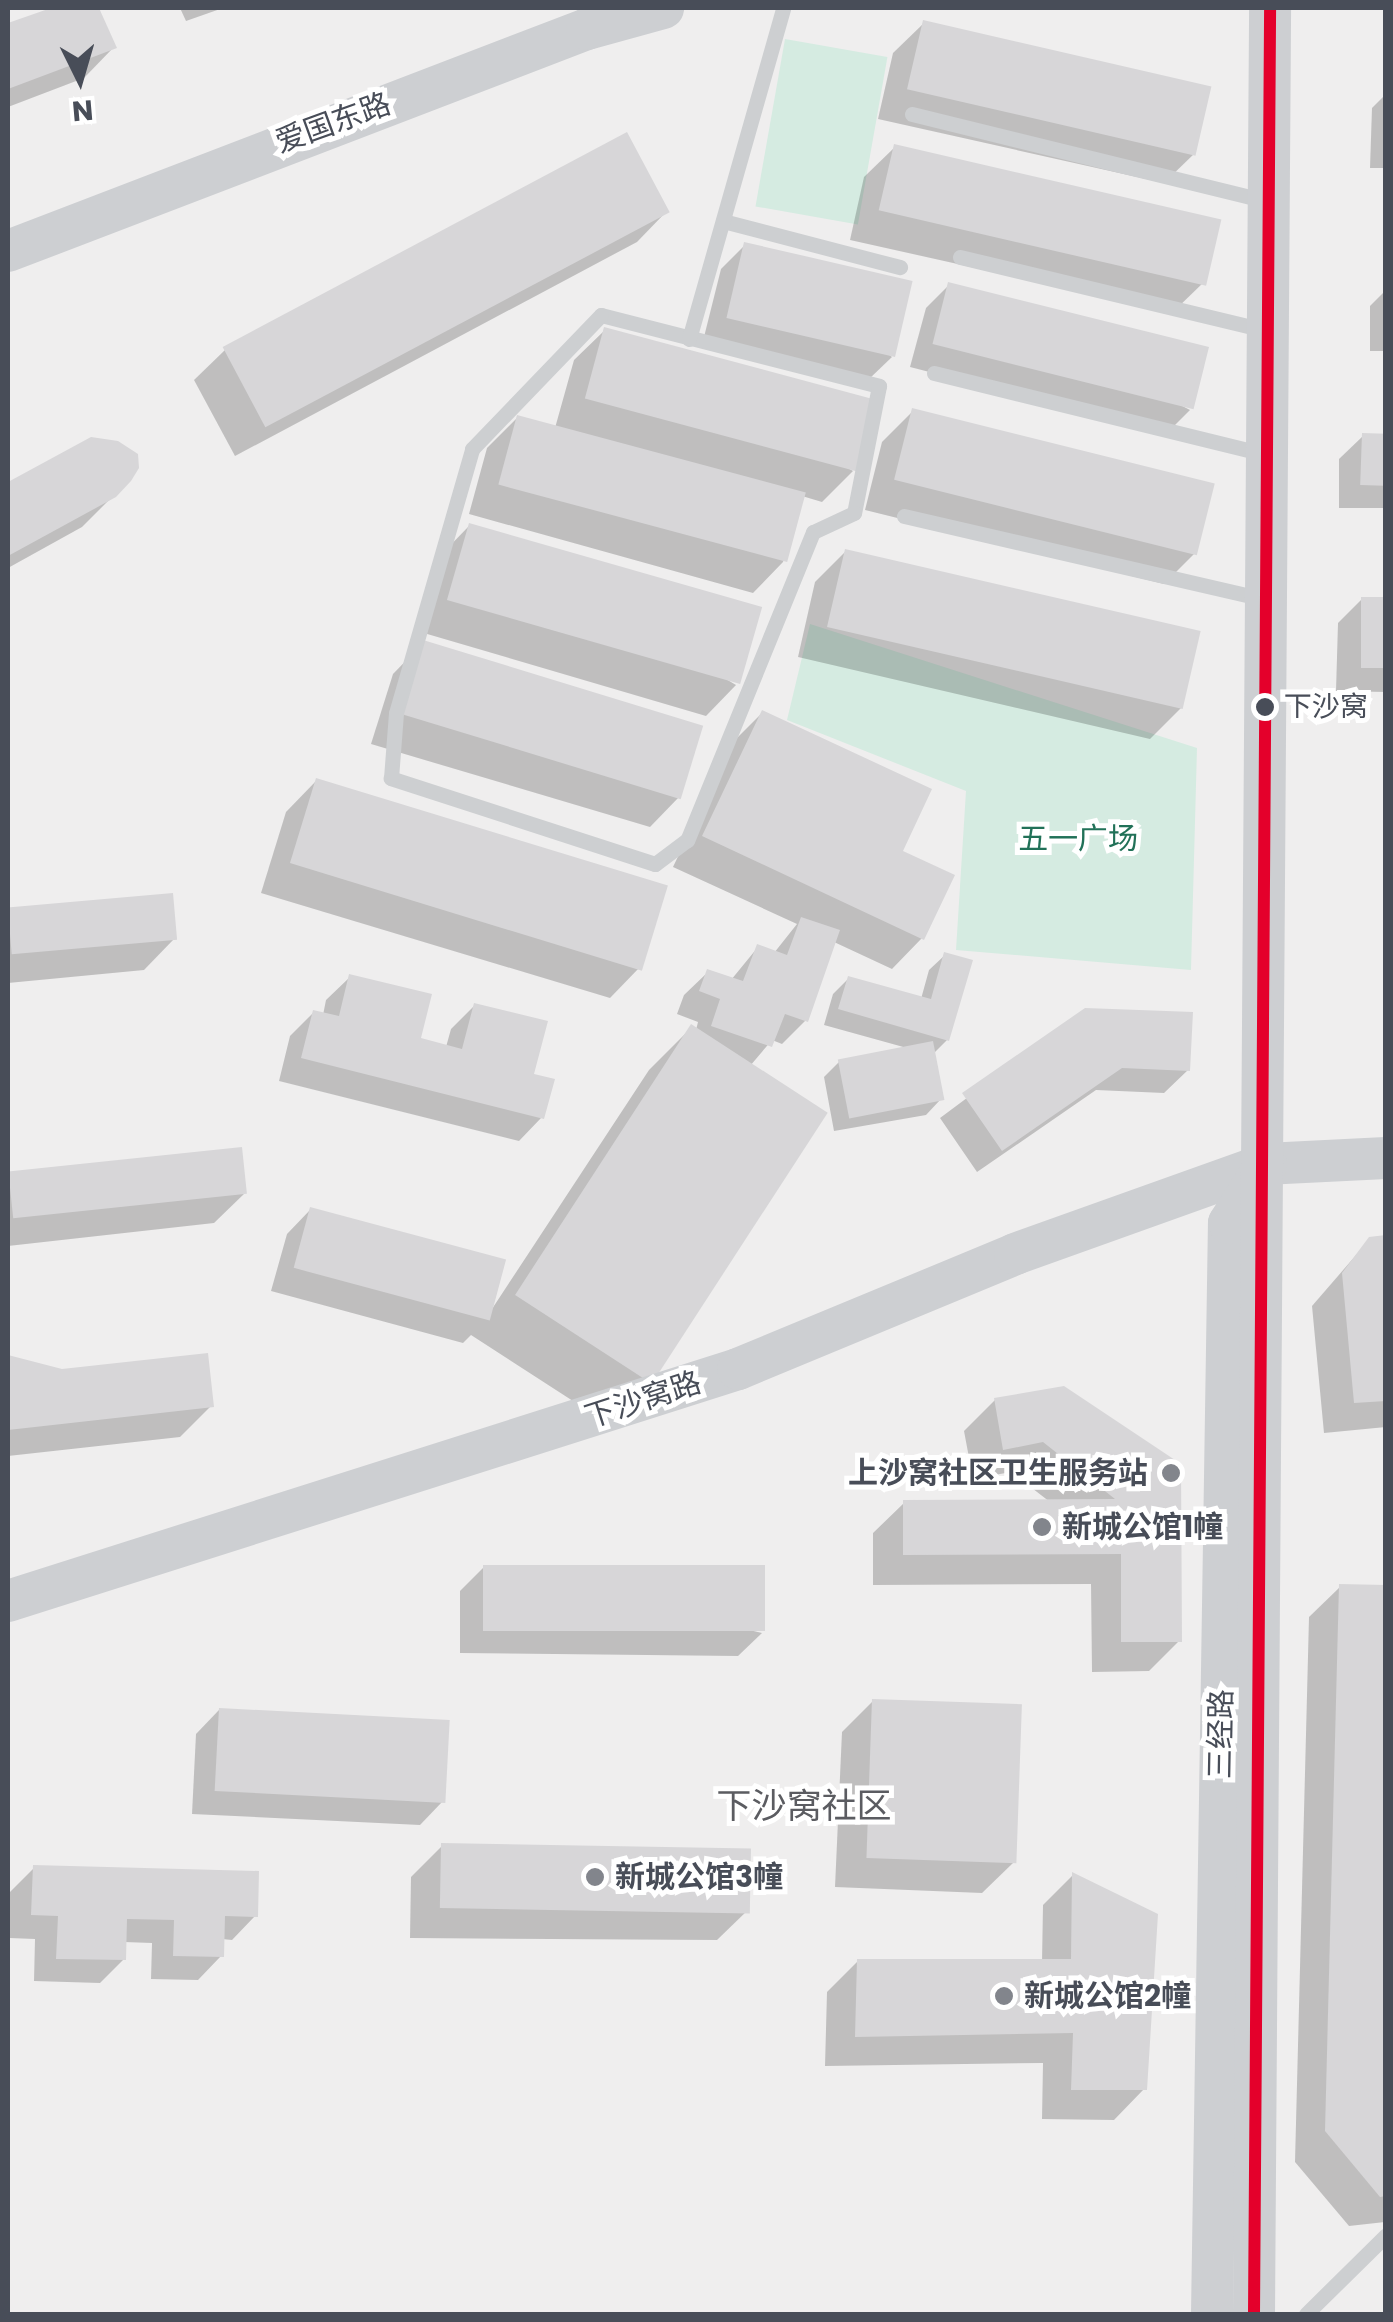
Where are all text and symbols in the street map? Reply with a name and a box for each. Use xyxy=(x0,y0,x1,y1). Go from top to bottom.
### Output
north arrow xyxy=(30,30,130,130)
street label: 爱国东路 xyxy=(270,86,396,160)
text: N xyxy=(70,90,95,131)
place label: 下沙窝 xyxy=(1284,690,1368,724)
marker: 下沙窝 xyxy=(1255,697,1275,717)
park label: 五一广场 xyxy=(1018,821,1138,857)
street label: 下沙窝路 xyxy=(580,1364,706,1436)
place label: 上沙窝社区卫生服务站 xyxy=(848,1455,1148,1491)
marker: 上沙窝社区卫生服务站 xyxy=(1158,1460,1184,1486)
place label: 新城公馆1幢 xyxy=(1062,1509,1223,1545)
marker: 新城公馆1幢 xyxy=(1031,1516,1053,1538)
street label: 三经路 xyxy=(1202,1689,1240,1779)
district label: 下沙窝社区 xyxy=(717,1785,891,1827)
place label: 新城公馆3幢 xyxy=(615,1859,783,1895)
marker: 新城公馆3幢 xyxy=(584,1866,606,1888)
place label: 新城公馆2幢 xyxy=(1024,1978,1191,2014)
marker: 新城公馆2幢 xyxy=(993,1985,1015,2007)

